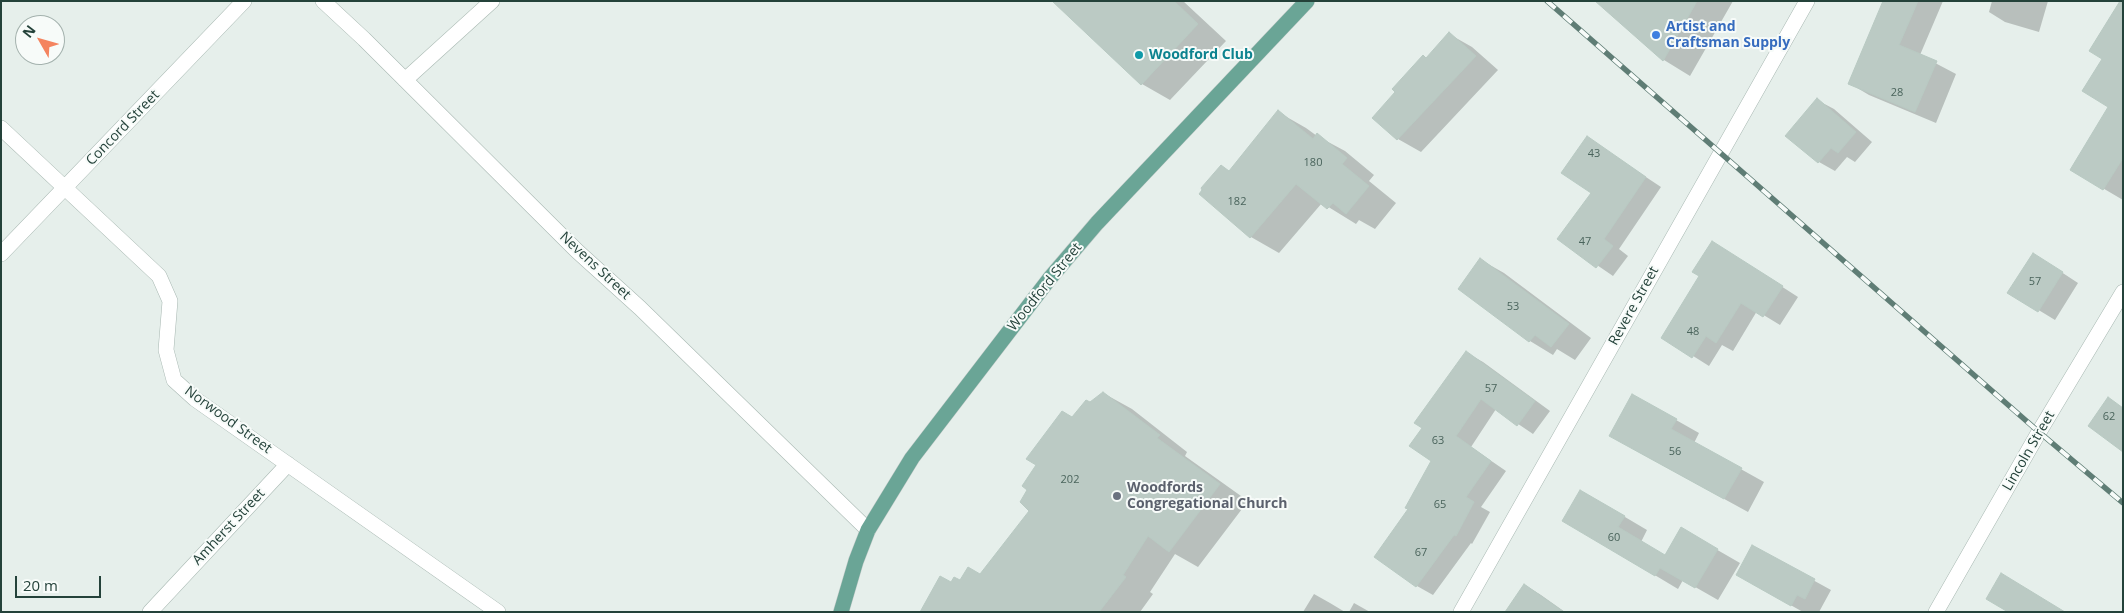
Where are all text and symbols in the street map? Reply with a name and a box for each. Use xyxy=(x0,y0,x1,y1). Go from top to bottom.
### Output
north arrow xyxy=(15,15,65,65)
place label: Artist and Craftsman Supply xyxy=(1666,19,1790,52)
text: N xyxy=(18,21,40,41)
marker: Artist and Craftsman Supply xyxy=(1650,29,1662,41)
place label: Woodford Club xyxy=(1149,47,1253,63)
marker: Woodford Club xyxy=(1133,49,1145,61)
house number: 28 xyxy=(1891,86,1903,100)
street label: Concord Street xyxy=(83,87,163,169)
house number: 43 xyxy=(1588,147,1600,161)
house number: 180 xyxy=(1304,156,1322,170)
house number: 182 xyxy=(1228,195,1246,209)
street label: Nevens Street xyxy=(556,229,634,303)
house number: 47 xyxy=(1579,235,1591,249)
street label: Woodford Street xyxy=(1004,240,1086,334)
street label: Revere Street xyxy=(1605,264,1663,348)
house number: 57 xyxy=(2029,275,2041,289)
house number: 53 xyxy=(1507,300,1519,314)
house number: 48 xyxy=(1687,325,1699,339)
house number: 57 xyxy=(1485,382,1497,396)
street label: Norwood Street xyxy=(181,383,275,457)
street label: Lincoln Street xyxy=(1999,408,2059,494)
house number: 62 xyxy=(2103,410,2115,424)
house number: 63 xyxy=(1432,434,1444,448)
house number: 56 xyxy=(1669,445,1681,459)
house number: 202 xyxy=(1061,473,1079,487)
place label: Woodfords Congregational Church xyxy=(1127,480,1287,512)
street label: Amherst Street xyxy=(189,485,269,569)
marker: Woodfords Congregational Church xyxy=(1111,490,1123,502)
house number: 65 xyxy=(1434,498,1446,512)
house number: 60 xyxy=(1608,531,1620,545)
house number: 67 xyxy=(1415,546,1427,560)
scale bar xyxy=(18,566,104,598)
text: 20 m xyxy=(23,575,58,595)

